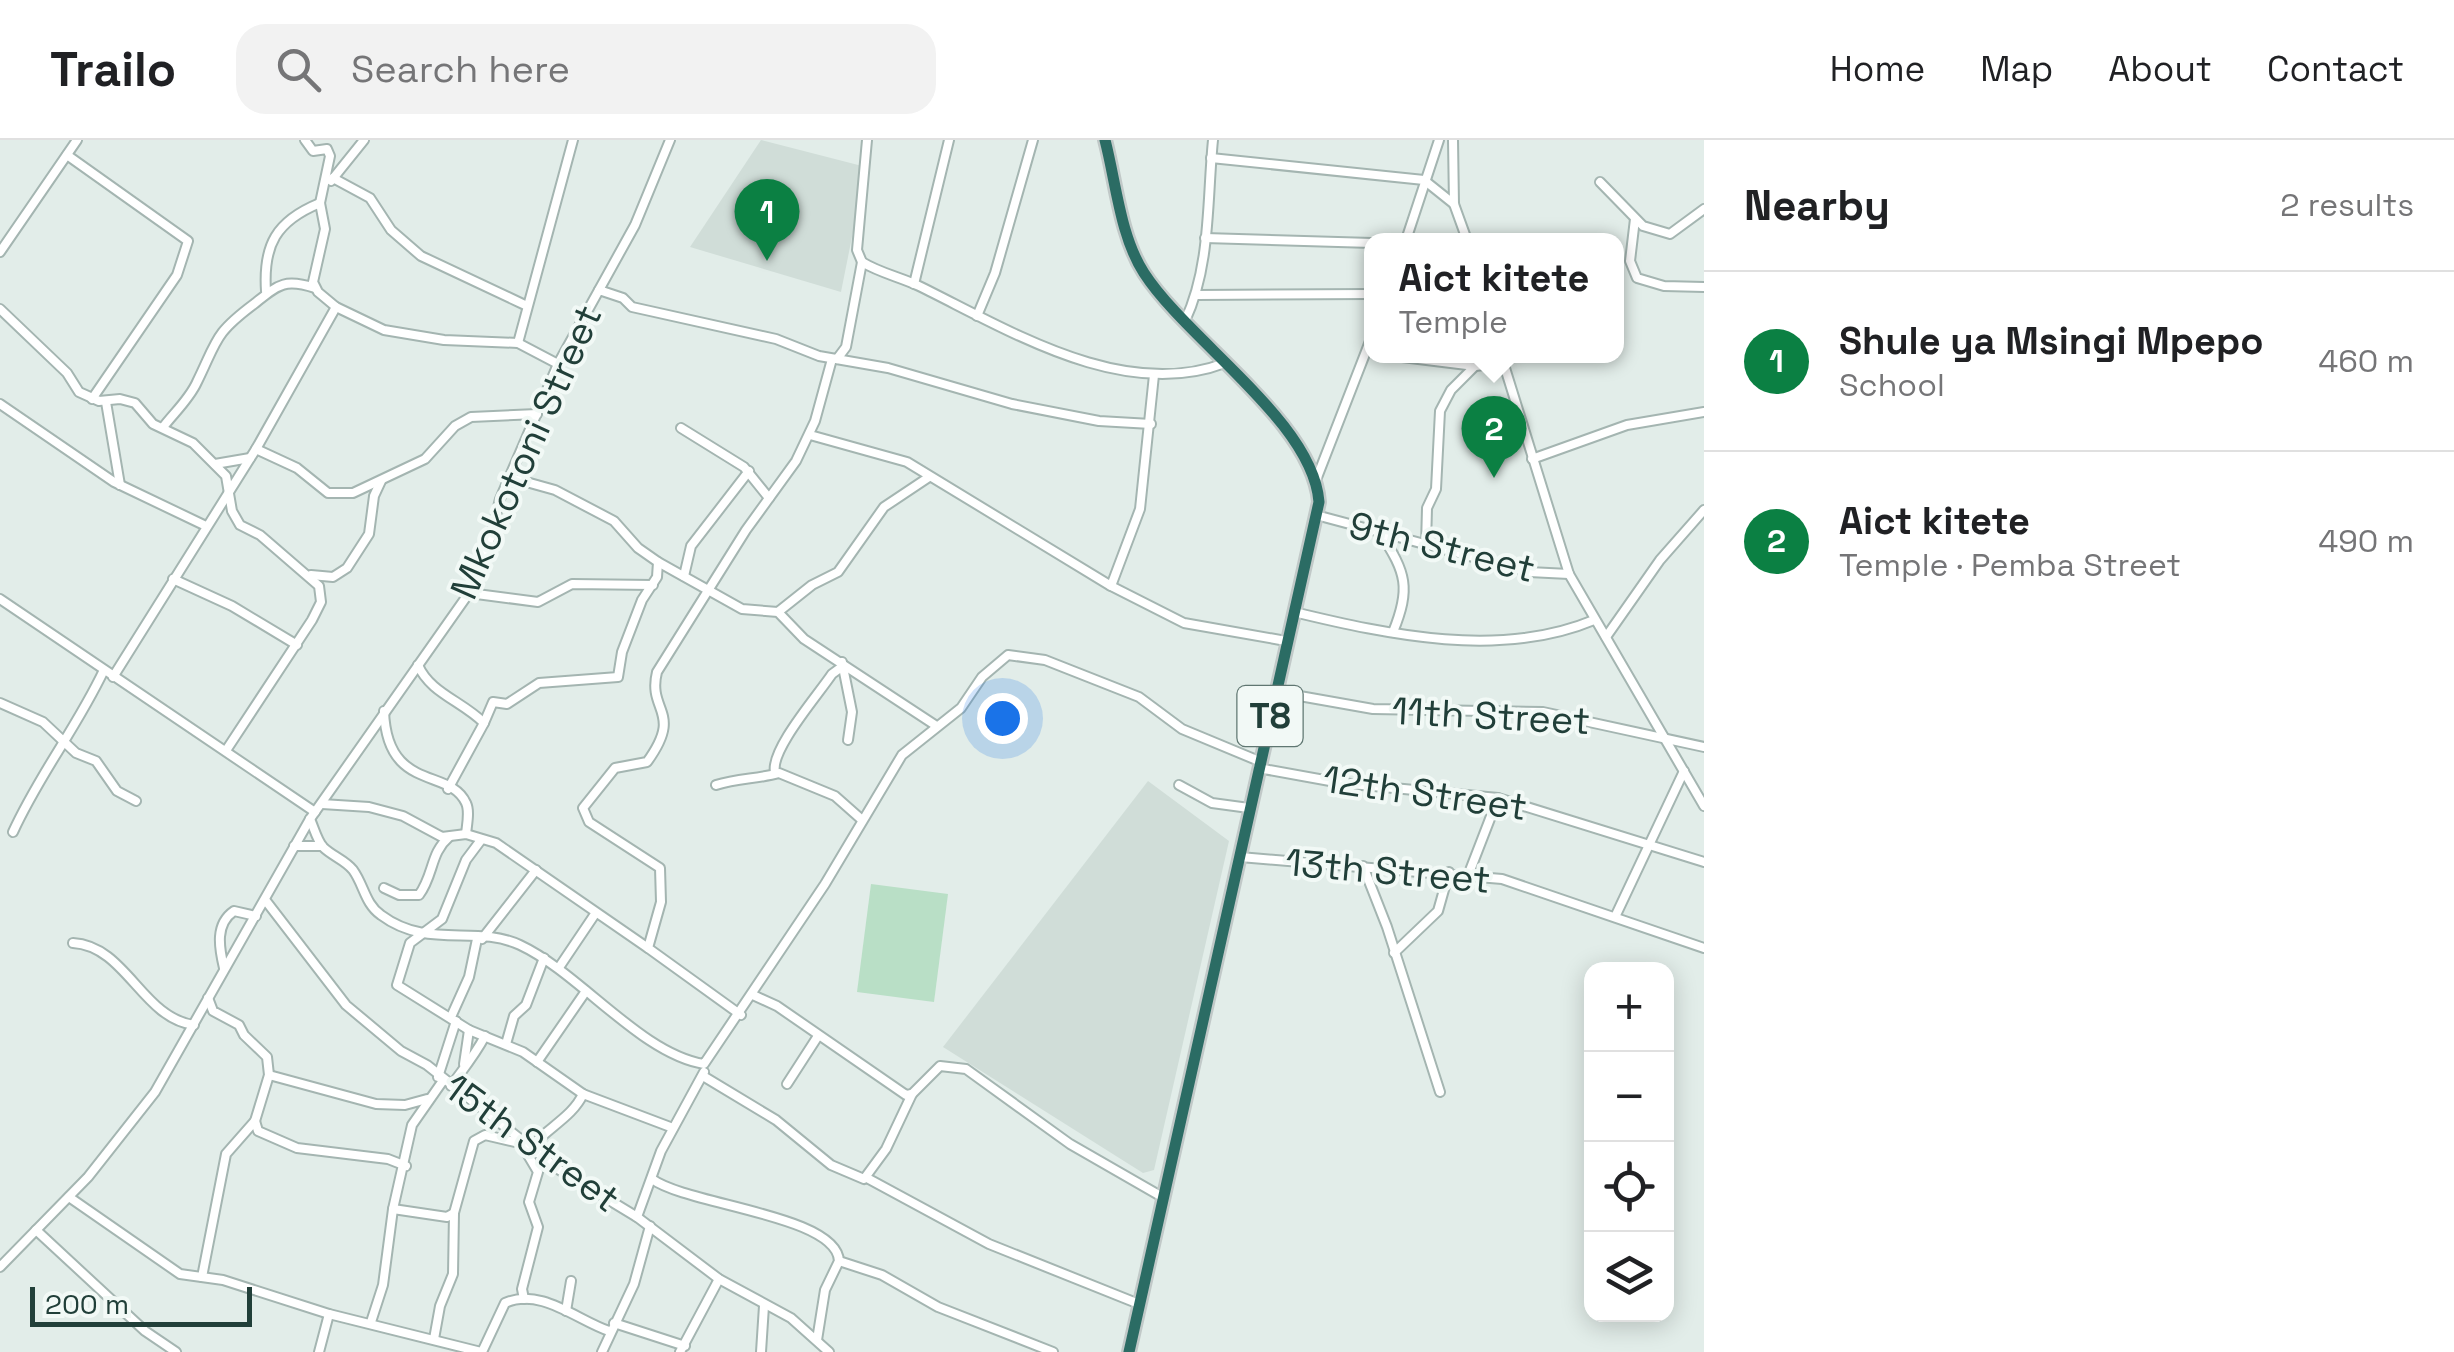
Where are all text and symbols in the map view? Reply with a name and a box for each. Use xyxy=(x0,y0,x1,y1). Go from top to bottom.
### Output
search box xyxy=(236,24,936,114)
text: Trailo xyxy=(50,39,176,100)
icon: search xyxy=(271,42,326,97)
text: Search here xyxy=(351,45,570,93)
text: Home xyxy=(1830,47,1925,91)
text: Map xyxy=(1980,47,2053,91)
text: About xyxy=(2108,47,2212,91)
text: Contact xyxy=(2267,47,2404,91)
pin: 1 xyxy=(734,178,800,261)
text: Nearby xyxy=(1744,179,1890,232)
text: 2 results xyxy=(2280,185,2414,225)
popup xyxy=(1364,233,1624,363)
text: Aict kitete xyxy=(1399,254,1589,302)
street label: Mkokotoni Street xyxy=(440,298,612,606)
text: Temple xyxy=(1399,302,1508,342)
text: Shule ya Msingi Mpepo xyxy=(1839,317,2263,365)
text: 1 xyxy=(1769,341,1784,381)
text: 460 m xyxy=(2318,341,2414,381)
text: School xyxy=(1839,365,1945,405)
pin: 2 xyxy=(1462,395,1526,478)
text: Aict kitete xyxy=(1839,497,2030,545)
street label: 9th Street xyxy=(1344,501,1540,593)
text: 2 xyxy=(1767,521,1786,561)
text: 490 m xyxy=(2318,521,2414,561)
text: Temple · Pemba Street xyxy=(1839,545,2181,585)
road number: T8 xyxy=(1238,686,1302,746)
street label: 11th Street xyxy=(1391,687,1591,745)
your location xyxy=(977,693,1028,744)
street label: 12th Street xyxy=(1320,755,1530,831)
street label: 13th Street xyxy=(1284,838,1492,904)
map controls xyxy=(1584,962,1674,1322)
button: + xyxy=(1584,962,1674,1052)
button: − xyxy=(1584,1052,1674,1142)
street label: 15th Street xyxy=(435,1063,629,1223)
button: locate xyxy=(1584,1142,1674,1232)
button: layers xyxy=(1584,1232,1674,1322)
scale bar xyxy=(30,1282,252,1326)
text: 200 m xyxy=(45,1286,129,1322)

